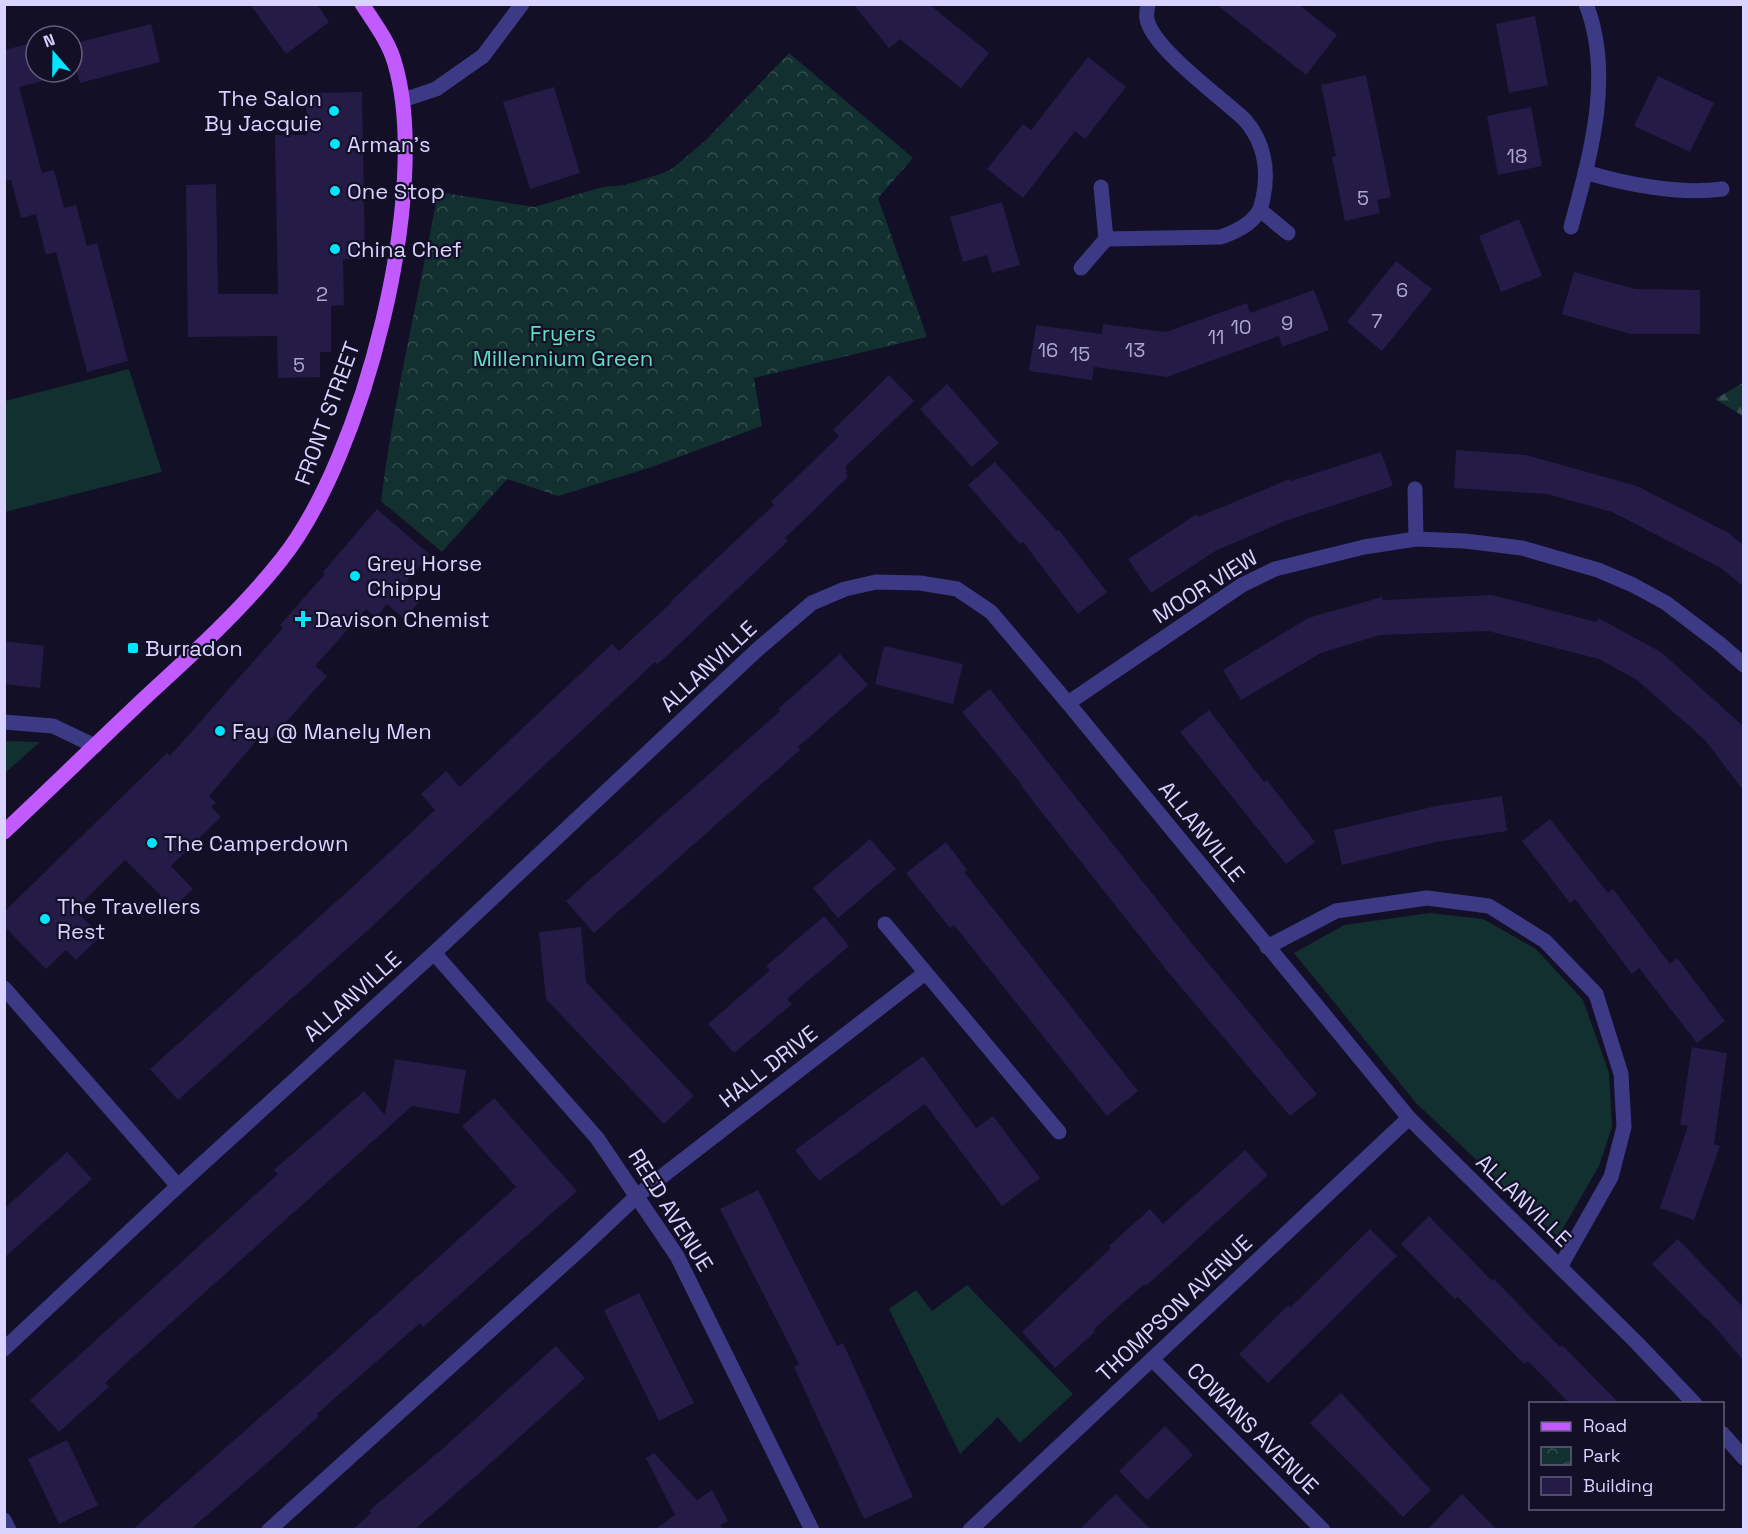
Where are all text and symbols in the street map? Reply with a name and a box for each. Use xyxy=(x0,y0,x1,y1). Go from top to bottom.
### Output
north arrow xyxy=(24,24,84,84)
text: N xyxy=(40,29,58,52)
place label: The Salon By Jacquie xyxy=(204,84,322,137)
marker: The Salon By Jacquie xyxy=(327,104,341,118)
place label: Arman’s xyxy=(347,130,431,158)
marker: Arman’s xyxy=(328,137,342,151)
house number: 18 xyxy=(1507,143,1527,169)
place label: One Stop xyxy=(347,177,445,205)
marker: One Stop xyxy=(328,184,342,198)
house number: 5 xyxy=(1357,185,1369,211)
place label: China Chef xyxy=(347,235,462,263)
marker: China Chef xyxy=(328,242,342,256)
house number: 6 xyxy=(1396,277,1408,303)
house number: 2 xyxy=(316,281,328,307)
house number: 7 xyxy=(1371,308,1383,334)
house number: 9 xyxy=(1281,310,1293,336)
house number: 10 xyxy=(1230,314,1252,340)
park label: Fryers Millennium Green xyxy=(473,319,653,372)
house number: 11 xyxy=(1208,324,1224,350)
street label: FRONT STREET xyxy=(288,337,366,488)
house number: 16 xyxy=(1038,337,1058,363)
house number: 13 xyxy=(1125,337,1145,363)
house number: 15 xyxy=(1070,341,1090,367)
house number: 5 xyxy=(293,352,305,378)
street label: MOOR VIEW xyxy=(1147,543,1263,629)
place label: Grey Horse Chippy xyxy=(367,549,482,602)
marker: Grey Horse Chippy xyxy=(348,569,362,583)
place label: Davison Chemist xyxy=(315,605,490,633)
marker: Davison Chemist xyxy=(296,612,310,626)
street label: ALLANVILLE xyxy=(654,614,762,718)
place label: Burradon xyxy=(145,634,243,662)
marker: Burradon xyxy=(126,641,140,655)
place label: Fay @ Manely Men xyxy=(232,717,432,745)
marker: Fay @ Manely Men xyxy=(213,724,227,738)
street label: ALLANVILLE xyxy=(1153,775,1251,887)
place label: The Camperdown xyxy=(164,829,349,857)
marker: The Camperdown xyxy=(145,836,159,850)
place label: The Travellers Rest xyxy=(57,892,201,945)
marker: The Travellers Rest xyxy=(38,912,52,926)
street label: ALLANVILLE xyxy=(297,945,407,1047)
street label: HALL DRIVE xyxy=(713,1019,823,1113)
street label: REED AVENUE xyxy=(622,1144,720,1276)
street label: ALLANVILLE xyxy=(1470,1148,1578,1252)
street label: THOMPSON AVENUE xyxy=(1090,1229,1258,1387)
street label: COWANS AVENUE xyxy=(1181,1356,1325,1500)
legend xyxy=(1529,1402,1724,1510)
text: Road xyxy=(1583,1414,1627,1437)
text: Park xyxy=(1583,1444,1621,1467)
text: Building xyxy=(1583,1474,1653,1497)

